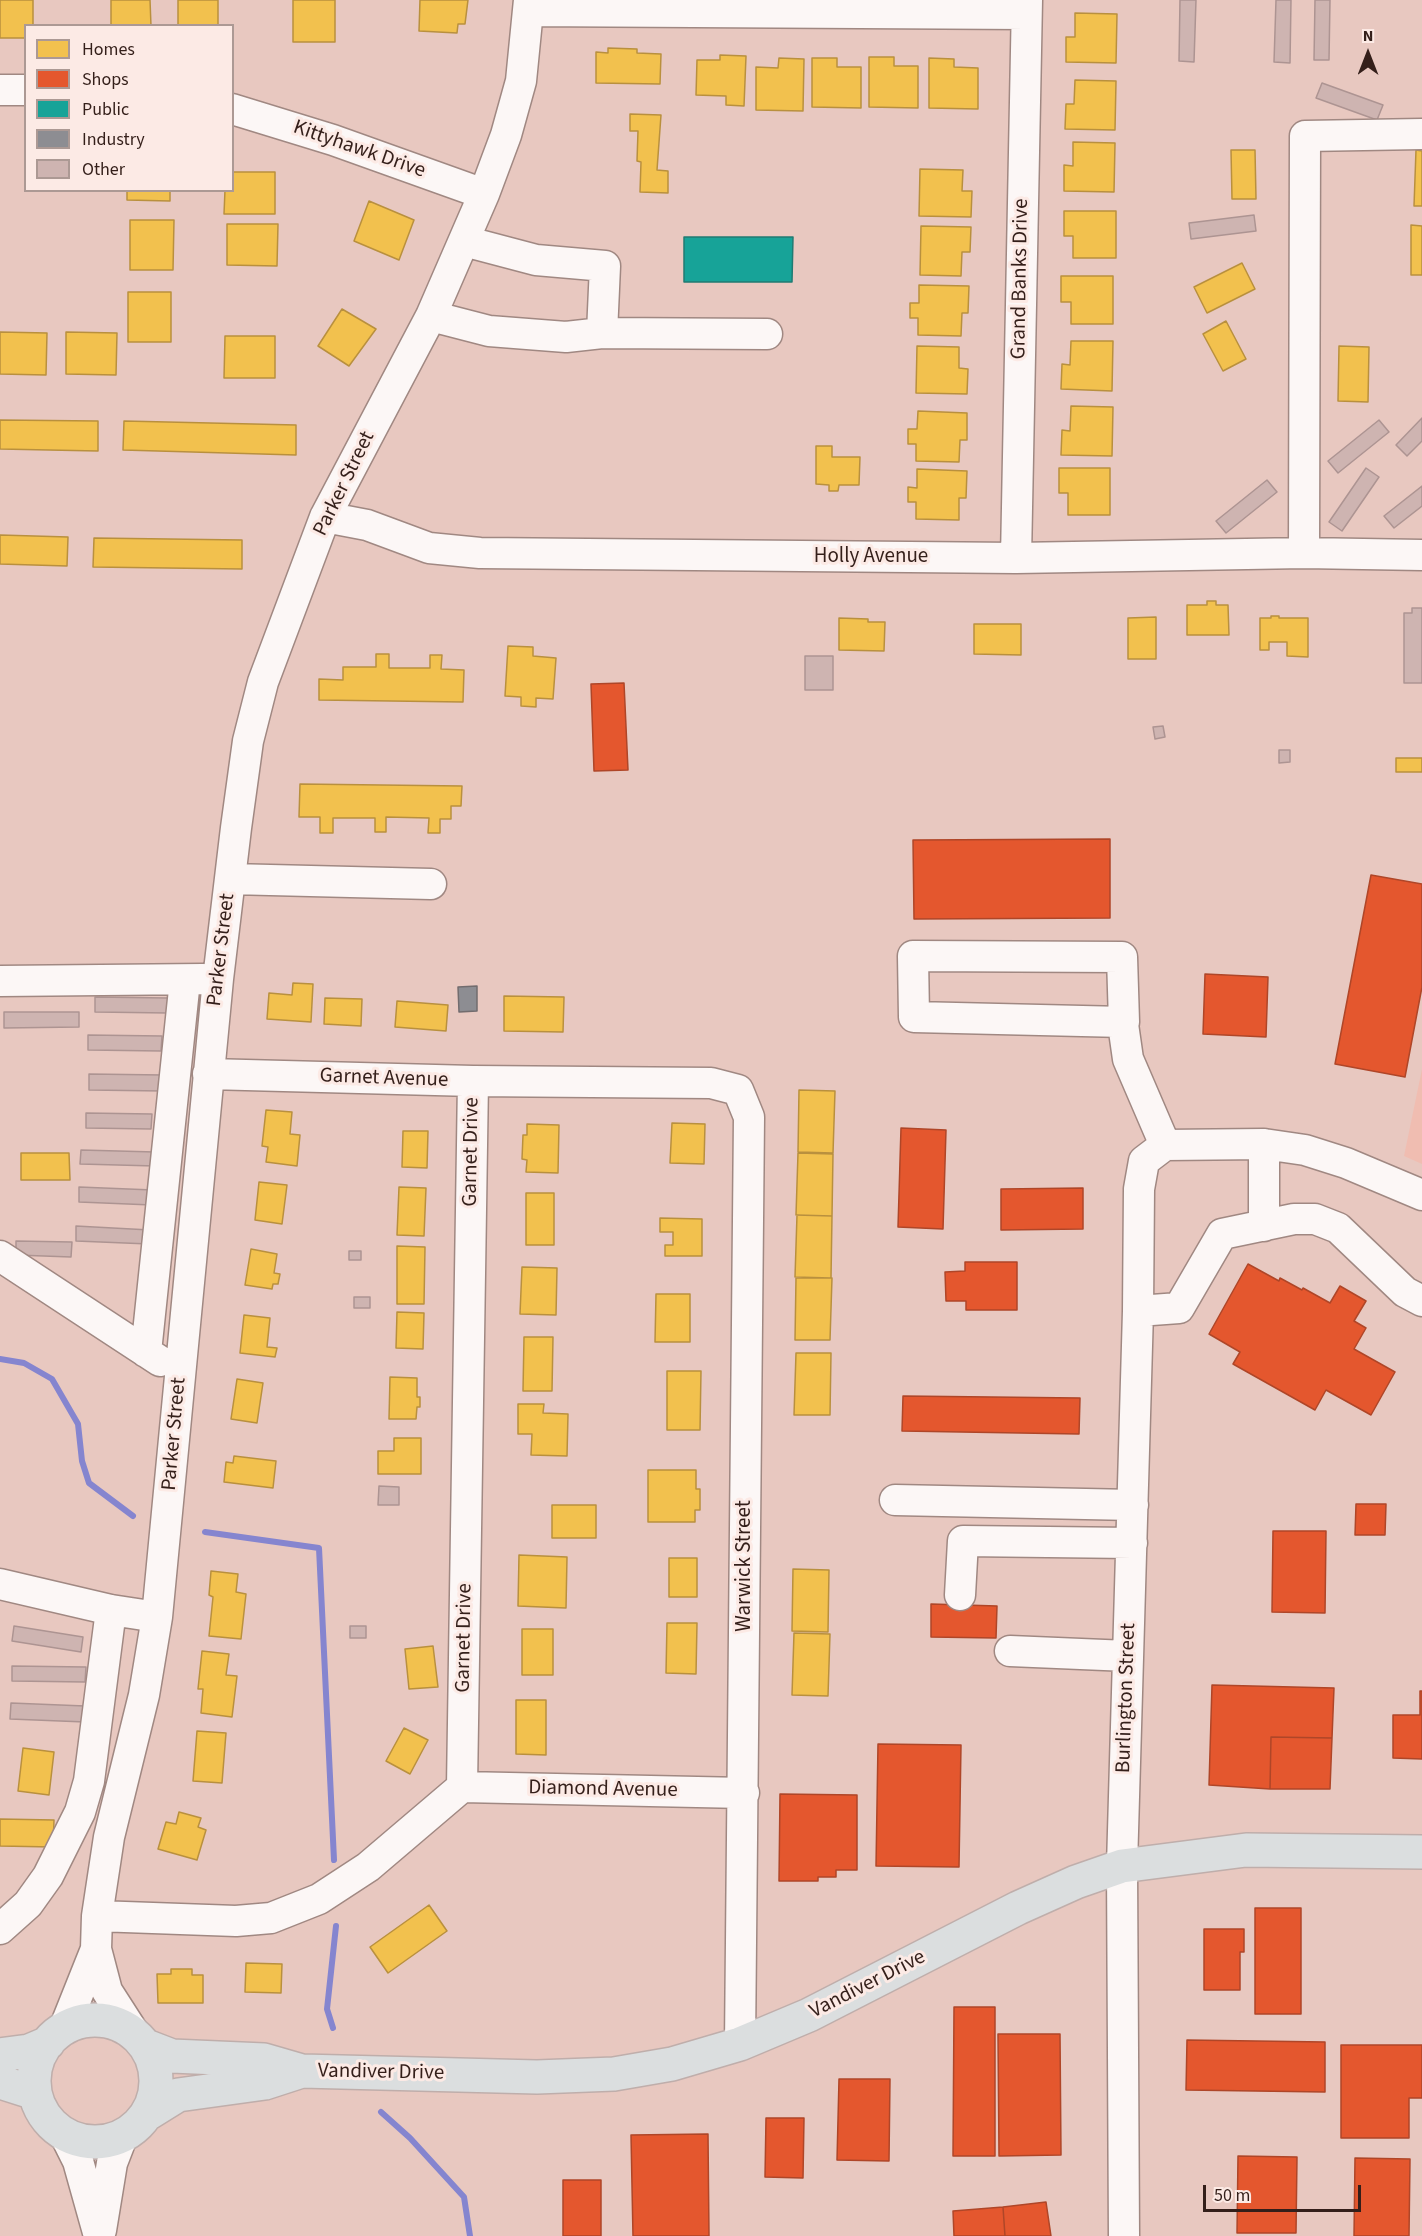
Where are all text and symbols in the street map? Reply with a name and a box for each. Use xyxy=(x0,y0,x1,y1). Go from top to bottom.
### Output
legend xyxy=(24,24,234,192)
north arrow xyxy=(1338,24,1398,84)
text: N xyxy=(1363,25,1373,47)
text: Homes xyxy=(82,37,135,62)
text: Shops xyxy=(82,67,129,92)
text: Public xyxy=(82,97,129,122)
street label: Kittyhawk Drive xyxy=(290,116,428,184)
text: Industry xyxy=(82,127,145,152)
text: Other xyxy=(82,157,125,182)
street label: Grand Banks Drive xyxy=(1007,198,1035,360)
street label: Parker Street xyxy=(309,428,381,540)
street label: Holly Avenue xyxy=(814,544,928,570)
street label: Parker Street xyxy=(203,892,241,1008)
street label: Garnet Avenue xyxy=(319,1064,449,1094)
street label: Garnet Drive xyxy=(458,1097,486,1207)
street label: Parker Street xyxy=(158,1376,192,1492)
street label: Warwick Street xyxy=(732,1500,758,1632)
street label: Garnet Drive xyxy=(451,1583,479,1693)
street label: Burlington Street xyxy=(1112,1623,1142,1773)
street label: Diamond Avenue xyxy=(528,1776,678,1804)
street label: Vandiver Drive xyxy=(806,1945,930,2025)
street label: Vandiver Drive xyxy=(318,2059,444,2087)
scale bar xyxy=(1206,2173,1364,2211)
text: 50 m xyxy=(1214,2183,1250,2208)

